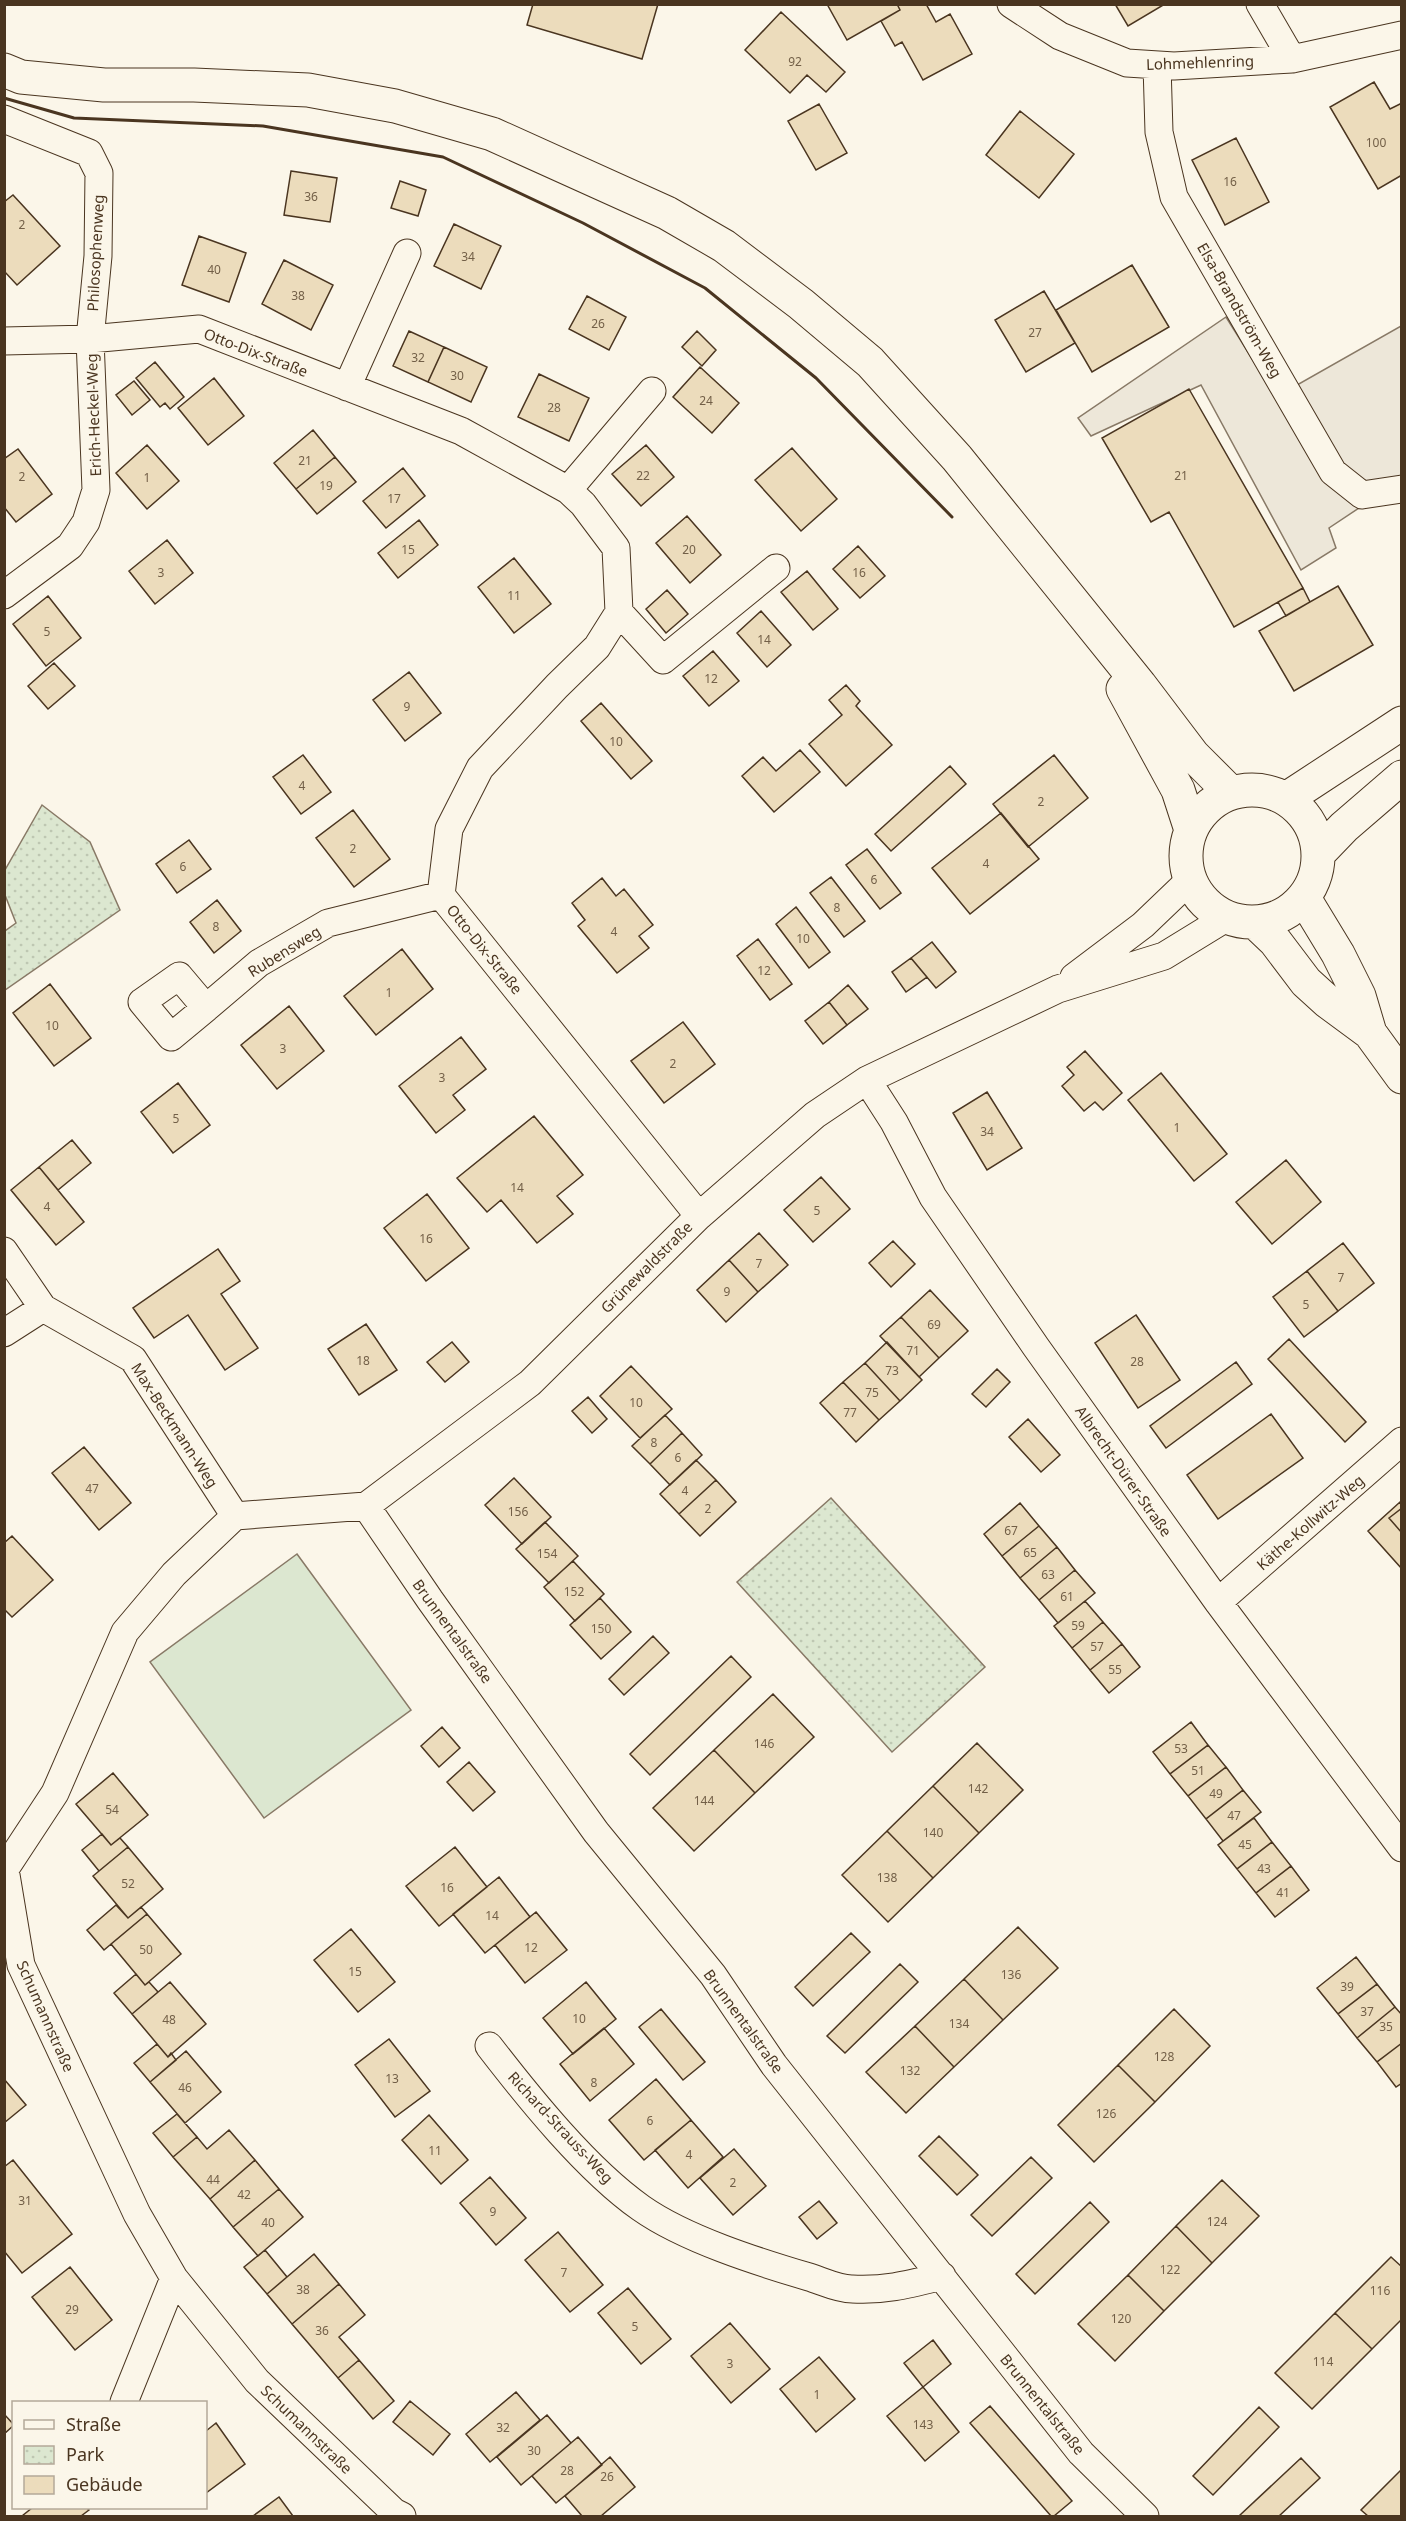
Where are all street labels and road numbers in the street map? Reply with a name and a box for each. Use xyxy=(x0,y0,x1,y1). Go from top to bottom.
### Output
street label: Lohmehlenring xyxy=(1146,50,1254,74)
street label: Philosophenweg xyxy=(82,194,108,312)
street label: Elsa-Brandström-Weg xyxy=(1193,239,1287,381)
street label: Otto-Dix-Straße xyxy=(201,323,311,381)
street label: Erich-Heckel-Weg xyxy=(81,353,105,477)
street label: Otto-Dix-Straße xyxy=(443,900,527,998)
street label: Rubensweg xyxy=(244,921,324,981)
street label: Grünewaldstraße xyxy=(596,1217,696,1317)
street label: Max-Beckmann-Weg xyxy=(127,1359,223,1491)
street label: Albrecht-Dürer-Straße xyxy=(1071,1402,1177,1540)
street label: Käthe-Kollwitz-Weg xyxy=(1252,1470,1368,1574)
street label: Brunnentalstraße xyxy=(408,1575,498,1687)
street label: Schumannstraße xyxy=(13,1957,79,2075)
street label: Brunnentalstraße xyxy=(699,1965,789,2077)
street label: Richard-Strauss-Weg xyxy=(504,2067,618,2187)
street label: Brunnentalstraße xyxy=(996,2350,1090,2458)
street label: Schumannstraße xyxy=(257,2380,357,2478)

